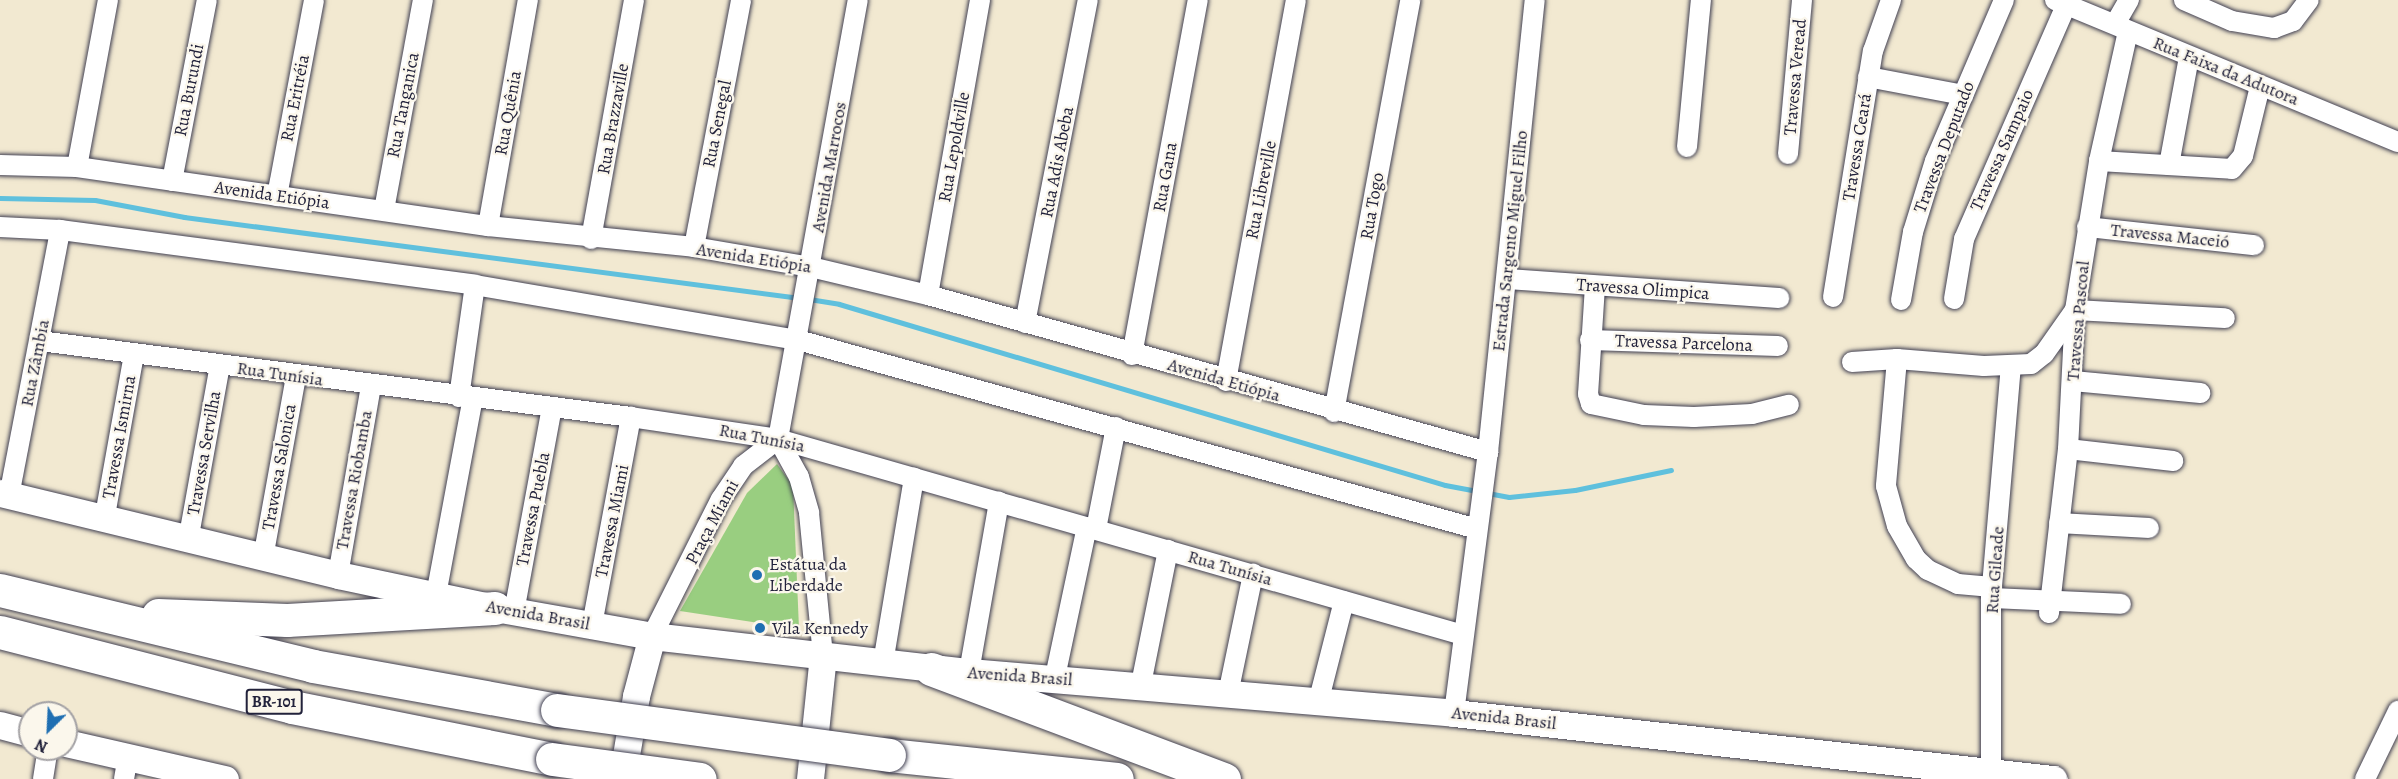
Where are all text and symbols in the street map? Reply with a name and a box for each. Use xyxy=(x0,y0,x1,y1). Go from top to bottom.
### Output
street label: Travessa Veread xyxy=(1779,18,1811,136)
street label: Rua Faixa da Adutora xyxy=(2150,32,2302,110)
street label: Rua Burundi xyxy=(169,42,209,138)
street label: Rua Tanganica xyxy=(382,50,424,160)
street label: Rua Eritréia xyxy=(276,53,314,143)
street label: Rua Brazzaville xyxy=(593,62,633,176)
street label: Rua Quênia xyxy=(490,69,526,157)
street label: Rua Senegal xyxy=(698,78,736,170)
street label: Travessa Deputado xyxy=(1909,78,1979,216)
street label: Travessa Sampaio xyxy=(1966,86,2038,214)
street label: Rua Lepoldville xyxy=(934,90,974,204)
street label: Travessa Ceará xyxy=(1838,92,1876,202)
street label: Avenida Marrocos xyxy=(807,100,851,234)
street label: Rua Adis Abeba xyxy=(1036,105,1078,219)
street label: Estrada Sargento Miguel Filho xyxy=(1488,129,1532,353)
street label: Rua Libreville xyxy=(1241,139,1281,241)
street label: Rua Gana xyxy=(1148,140,1182,214)
street label: Rua Togo xyxy=(1355,171,1389,241)
street label: Avenida Etiópia xyxy=(213,176,331,214)
street label: Travessa Maceió xyxy=(2110,219,2230,253)
street label: Avenida Etiópia xyxy=(695,238,813,278)
street label: Travessa Pascoal xyxy=(2062,260,2094,382)
street label: Travessa Olimpica xyxy=(1576,274,1710,304)
street label: Rua Zâmbia xyxy=(16,318,54,408)
street label: Travessa Parcelona xyxy=(1615,330,1753,356)
street label: Avenida Etiópia xyxy=(1165,354,1283,406)
street label: Rua Tunísia xyxy=(236,357,324,391)
street label: Travessa Ismirna xyxy=(98,374,140,500)
street label: Travessa Servilha xyxy=(182,389,226,517)
street label: Travessa Salonica xyxy=(257,402,301,532)
street label: Travessa Riobamba xyxy=(331,409,377,551)
street label: Rua Tunísia xyxy=(717,419,807,457)
street label: Travessa Puebla xyxy=(511,450,555,568)
street label: Travessa Miami xyxy=(590,463,634,579)
street label: Praça Miami xyxy=(681,476,743,568)
street label: Rua Gileade xyxy=(1981,526,2009,614)
street label: Rua Tunísia xyxy=(1185,546,1275,590)
place label: Estátua da Liberdade xyxy=(769,554,847,596)
marker: Estátua da Liberdade xyxy=(750,568,764,582)
street label: Avenida Brasil xyxy=(484,595,592,635)
place label: Vila Kennedy xyxy=(772,617,868,639)
marker: Vila Kennedy xyxy=(753,621,767,635)
street label: Avenida Brasil xyxy=(967,662,1073,690)
road number: BR-101 xyxy=(246,689,302,715)
north arrow xyxy=(18,701,78,761)
street label: Avenida Brasil xyxy=(1451,702,1557,734)
text: N xyxy=(32,733,51,758)

